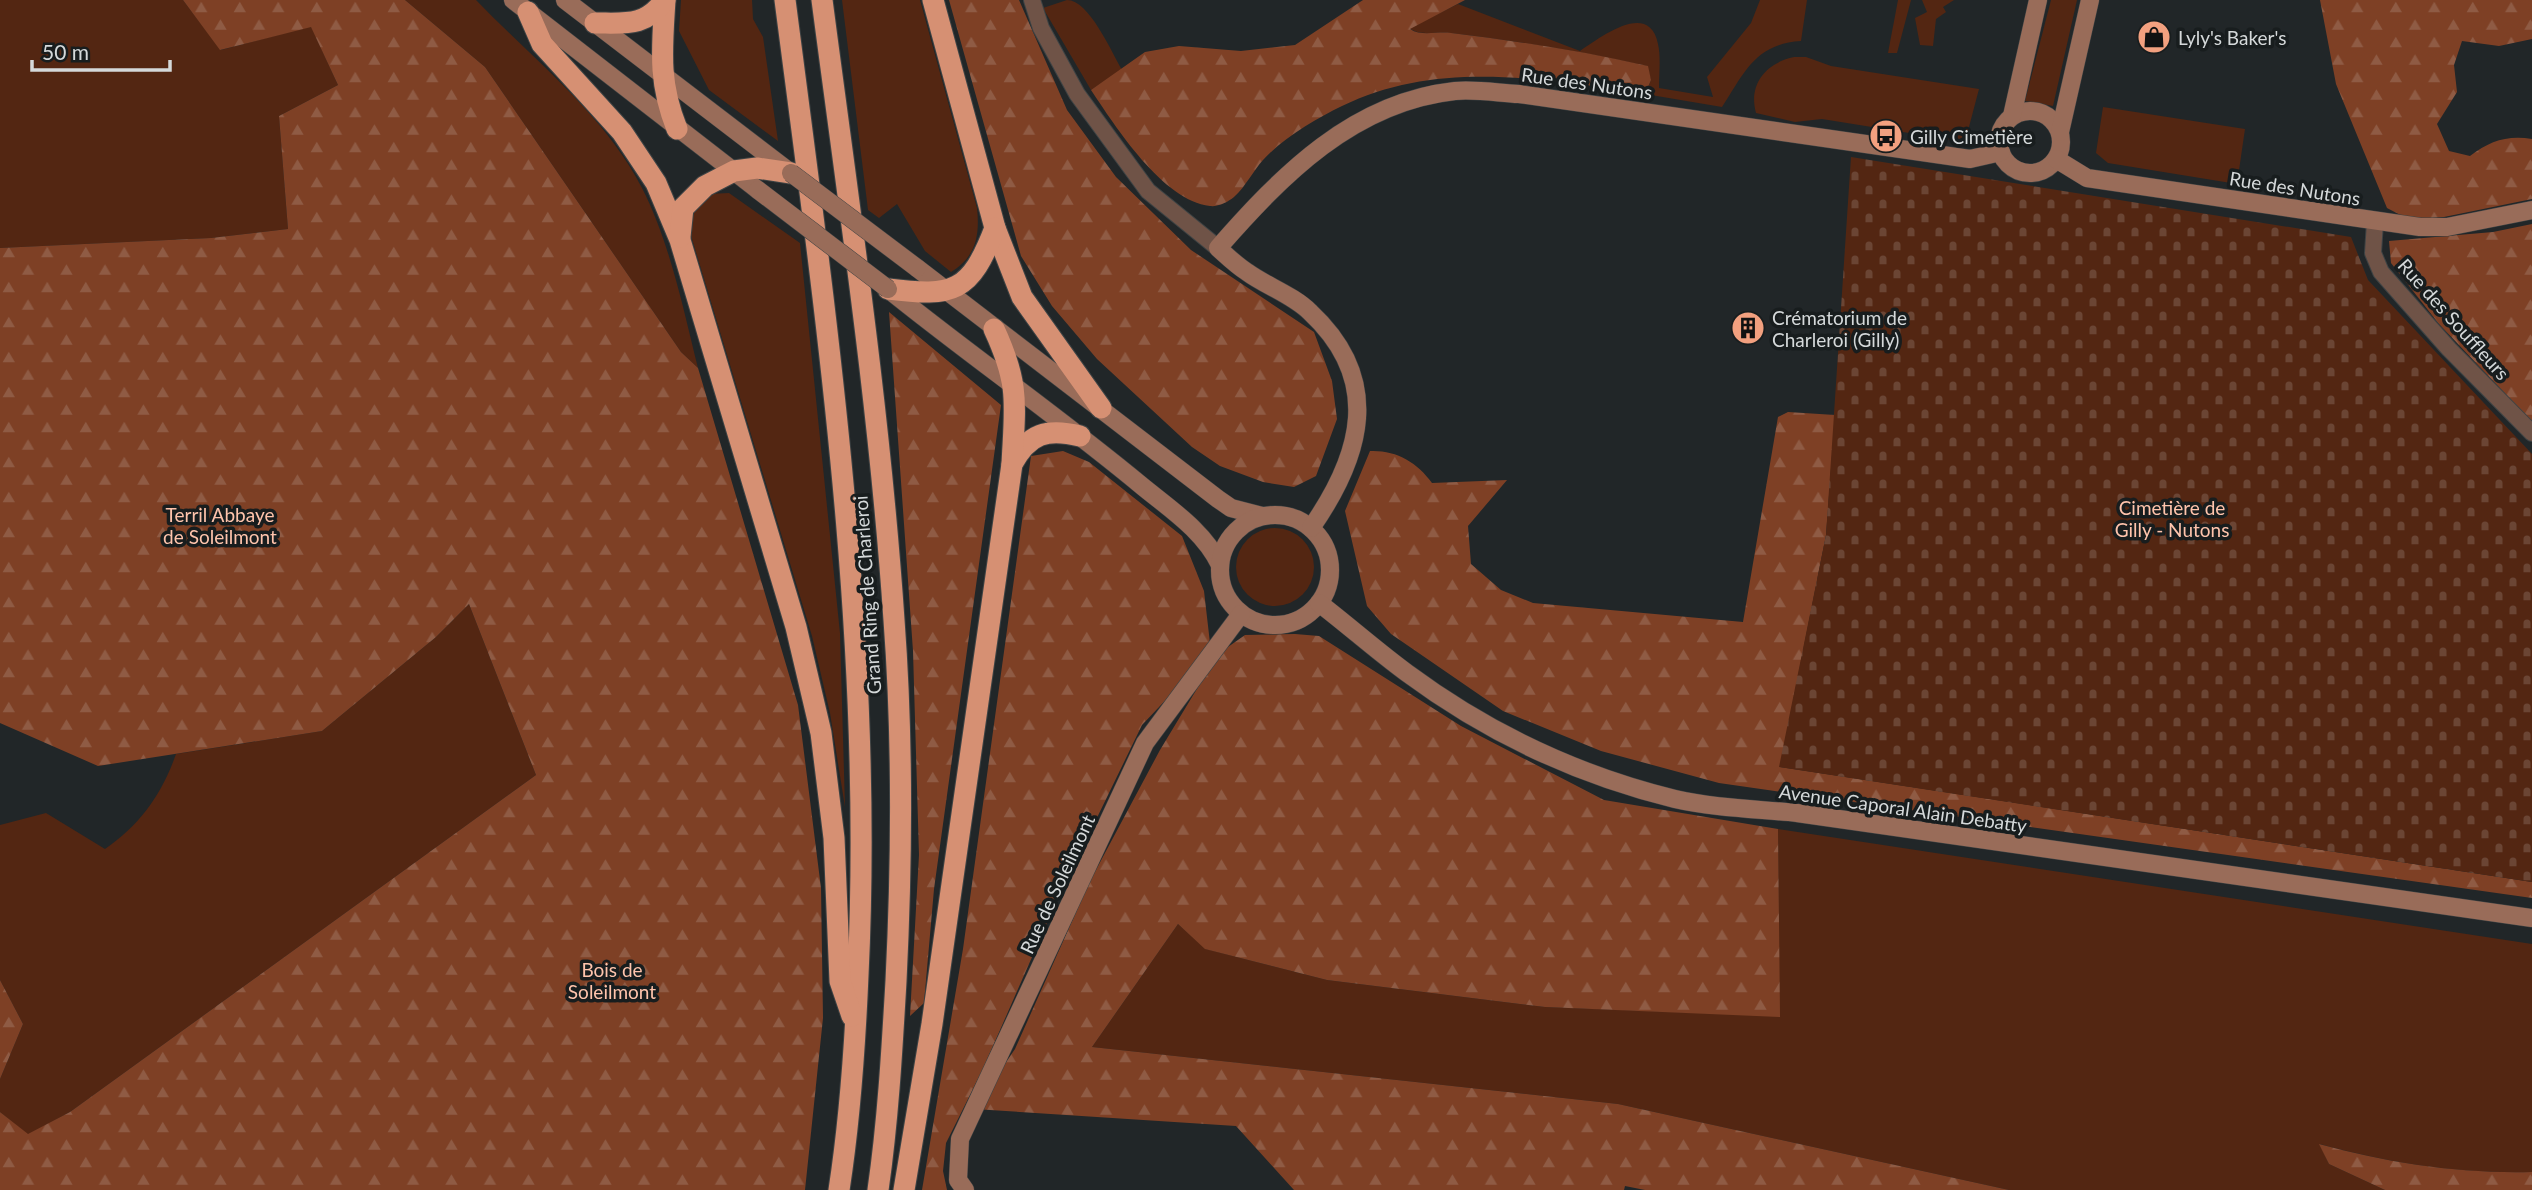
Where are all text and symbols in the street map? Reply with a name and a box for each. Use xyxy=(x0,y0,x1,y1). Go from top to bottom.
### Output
shop icon: Lyly's Baker's xyxy=(2135,18,2173,56)
place label: Lyly's Baker's xyxy=(2178,26,2286,49)
scale bar xyxy=(32,28,170,72)
text: 50 m xyxy=(42,39,89,64)
street label: Rue des Nutons xyxy=(1520,62,1654,104)
bus stop icon: Gilly Cimetière xyxy=(1867,117,1905,155)
place label: Gilly Cimetière xyxy=(1910,125,2033,148)
street label: Rue des Nutons xyxy=(2228,166,2362,210)
street label: Rue des Souffleurs xyxy=(2394,254,2514,384)
place label: Crématorium de Charleroi (Gilly) xyxy=(1772,306,1907,351)
building icon: Crématorium de Charleroi (Gilly) xyxy=(1729,309,1767,347)
street label: Grand Ring de Charleroi xyxy=(849,495,885,695)
park label: Cimetière de Gilly - Nutons xyxy=(2115,496,2229,541)
park label: Terril Abbaye de Soleilmont xyxy=(163,503,277,548)
street label: Avenue Caporal Alain Debatty xyxy=(1778,779,2029,837)
street label: Rue de Soleilmont xyxy=(1015,811,1099,957)
park label: Bois de Soleilmont xyxy=(568,958,656,1003)

